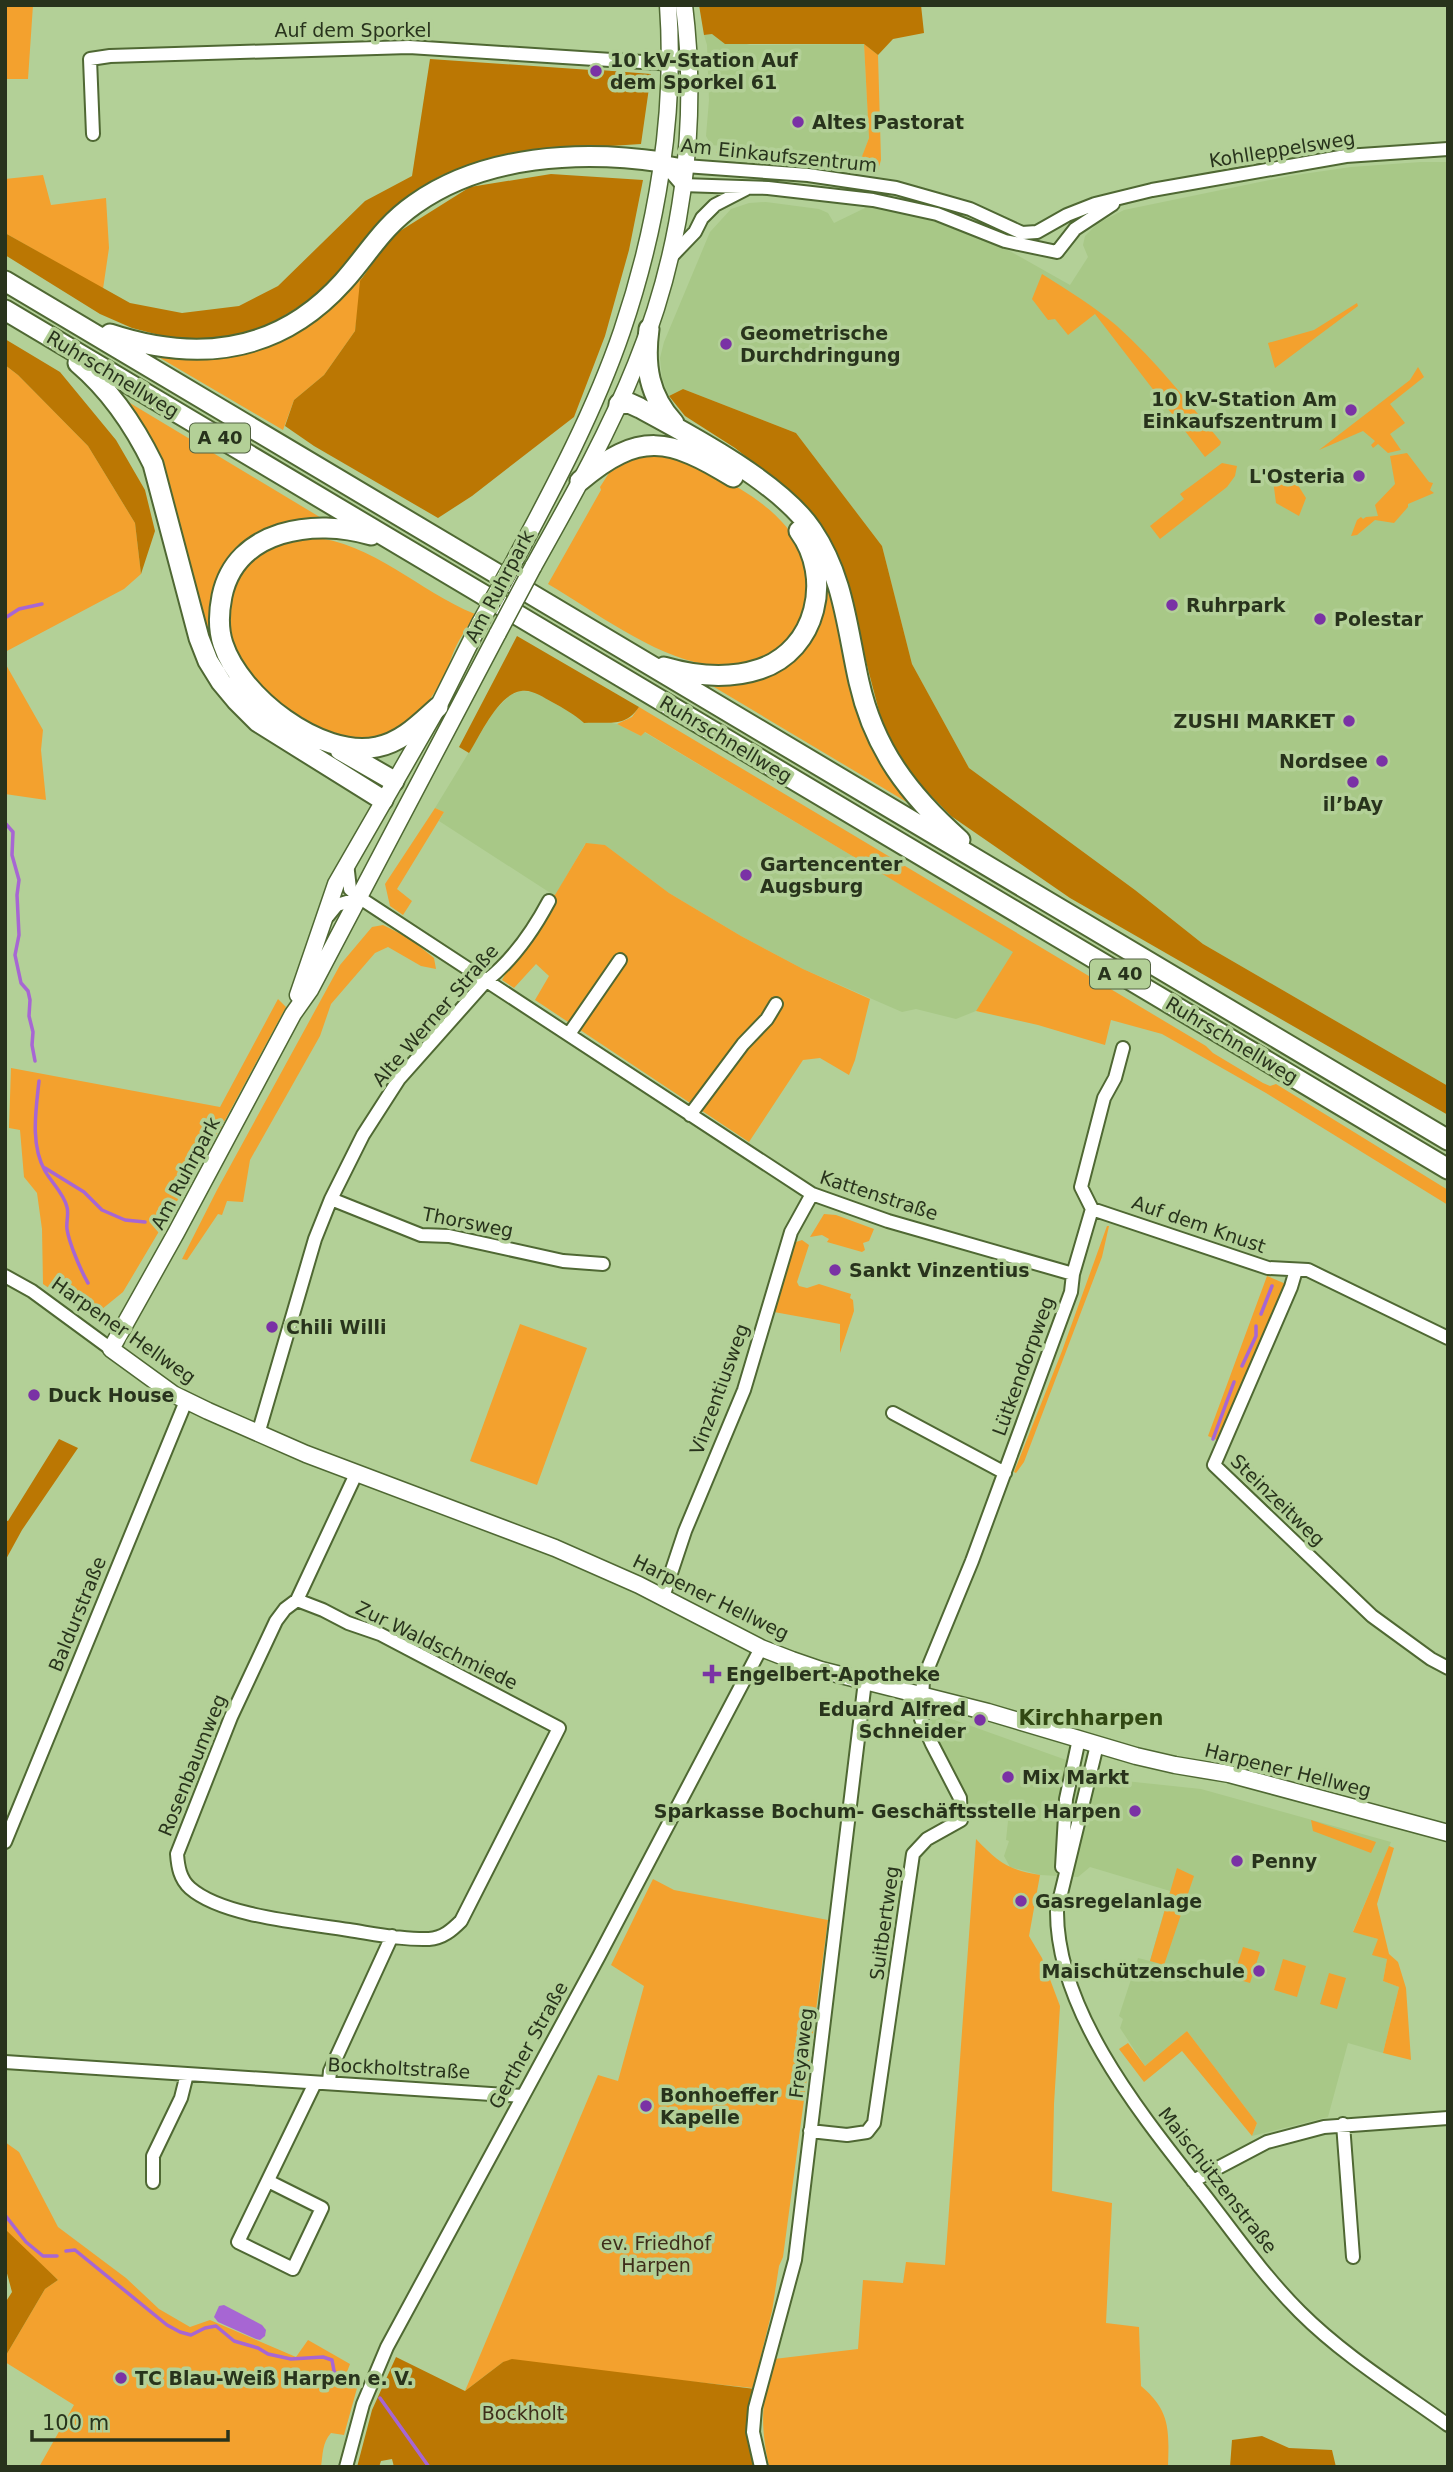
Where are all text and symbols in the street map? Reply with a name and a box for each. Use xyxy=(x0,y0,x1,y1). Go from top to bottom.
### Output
street label: Auf dem Sporkel xyxy=(275,19,431,41)
place label: 10 kV-Station Auf dem Sporkel 61 xyxy=(610,49,799,93)
marker: 10 kV-Station Auf dem Sporkel 61 xyxy=(588,63,604,79)
place label: Altes Pastorat xyxy=(812,111,964,133)
marker: Altes Pastorat xyxy=(790,114,806,130)
street label: Kohlleppelsweg xyxy=(1207,127,1357,171)
street label: Am Einkaufszentrum xyxy=(680,134,878,176)
place label: Geometrische Durchdringung xyxy=(740,322,901,366)
street label: Ruhrschnellweg xyxy=(43,326,183,422)
marker: Geometrische Durchdringung xyxy=(718,336,734,352)
place label: 10 kV-Station Am Einkaufszentrum I xyxy=(1142,388,1337,432)
marker: 10 kV-Station Am Einkaufszentrum I xyxy=(1343,402,1359,418)
road number: A 40 xyxy=(190,424,250,452)
place label: L'Osteria xyxy=(1249,465,1345,487)
marker: L'Osteria xyxy=(1351,468,1367,484)
street label: Am Ruhrpark xyxy=(460,526,538,646)
place label: Ruhrpark xyxy=(1186,594,1286,616)
marker: Ruhrpark xyxy=(1164,597,1180,613)
place label: Polestar xyxy=(1334,608,1424,630)
marker: Polestar xyxy=(1312,611,1328,627)
street label: Ruhrschnellweg xyxy=(656,691,796,787)
place label: ZUSHI MARKET xyxy=(1174,710,1335,732)
marker: ZUSHI MARKET xyxy=(1341,713,1357,729)
place label: Nordsee xyxy=(1279,750,1368,772)
marker: Nordsee xyxy=(1374,753,1390,769)
marker: il’bAy xyxy=(1345,774,1361,790)
place label: il’bAy xyxy=(1323,793,1384,815)
place label: Gartencenter Augsburg xyxy=(760,853,903,897)
marker: Gartencenter Augsburg xyxy=(738,867,754,883)
street label: Alte Werner Straße xyxy=(367,940,503,1090)
road number: A 40 xyxy=(1090,959,1150,988)
street label: Ruhrschnellweg xyxy=(1162,992,1302,1088)
street label: Am Ruhrpark xyxy=(146,1113,224,1233)
street label: Kattenstraße xyxy=(817,1166,941,1224)
street label: Auf dem Knust xyxy=(1129,1191,1269,1257)
street label: Thorsweg xyxy=(420,1202,515,1242)
place label: Sankt Vinzentius xyxy=(849,1259,1030,1281)
marker: Sankt Vinzentius xyxy=(827,1262,843,1278)
street label: Harpener Hellweg xyxy=(48,1272,200,1388)
street label: Lütkendorpweg xyxy=(988,1293,1058,1439)
place label: Chili Willi xyxy=(286,1316,387,1338)
marker: Chili Willi xyxy=(264,1319,280,1335)
street label: Vinzentiusweg xyxy=(685,1321,753,1457)
place label: Duck House xyxy=(48,1384,175,1406)
marker: Duck House xyxy=(26,1387,42,1403)
street label: Steinzeitweg xyxy=(1226,1450,1330,1550)
street label: Harpener Hellweg xyxy=(629,1550,793,1644)
street label: Baldurstraße xyxy=(44,1553,110,1675)
street label: Zur Waldschmiede xyxy=(353,1596,521,1694)
place label: Engelbert-Apotheke xyxy=(726,1663,940,1685)
marker: Engelbert-Apotheke xyxy=(704,1666,720,1682)
street label: Rosenbaumweg xyxy=(153,1691,231,1839)
place label: Eduard Alfred Schneider xyxy=(818,1698,967,1742)
district label: Kirchharpen xyxy=(1019,1706,1163,1730)
marker: Eduard Alfred Schneider xyxy=(972,1712,988,1728)
street label: Harpener Hellweg xyxy=(1202,1739,1374,1801)
place label: Mix Markt xyxy=(1022,1766,1129,1788)
marker: Mix Markt xyxy=(1000,1769,1016,1785)
place label: Sparkasse Bochum- Geschäftsstelle Harpen xyxy=(654,1800,1121,1822)
marker: Sparkasse Bochum- Geschäftsstelle Harpen xyxy=(1127,1803,1143,1819)
place label: Penny xyxy=(1251,1850,1318,1872)
marker: Penny xyxy=(1229,1853,1245,1869)
street label: Suitbertweg xyxy=(865,1864,903,1982)
place label: Gasregelanlage xyxy=(1035,1890,1202,1912)
marker: Gasregelanlage xyxy=(1013,1893,1029,1909)
place label: Maischützenschule xyxy=(1042,1960,1245,1982)
marker: Maischützenschule xyxy=(1251,1963,1267,1979)
street label: Gerther Straße xyxy=(484,1978,572,2112)
street label: Freyaweg xyxy=(785,2007,817,2099)
street label: Bockholtstraße xyxy=(327,2053,471,2083)
place label: Bonhoeffer Kapelle xyxy=(660,2084,779,2128)
marker: Bonhoeffer Kapelle xyxy=(638,2098,654,2114)
street label: Maischützenstraße xyxy=(1154,2103,1282,2257)
park label: ev. Friedhof Harpen xyxy=(601,2232,712,2276)
place label: TC Blau-Weiß Harpen e. V. xyxy=(135,2367,414,2389)
marker: TC Blau-Weiß Harpen e. V. xyxy=(113,2370,129,2386)
scale bar xyxy=(32,2398,228,2442)
park label: Bockholt xyxy=(482,2402,564,2424)
text: 100 m xyxy=(42,2411,109,2435)

